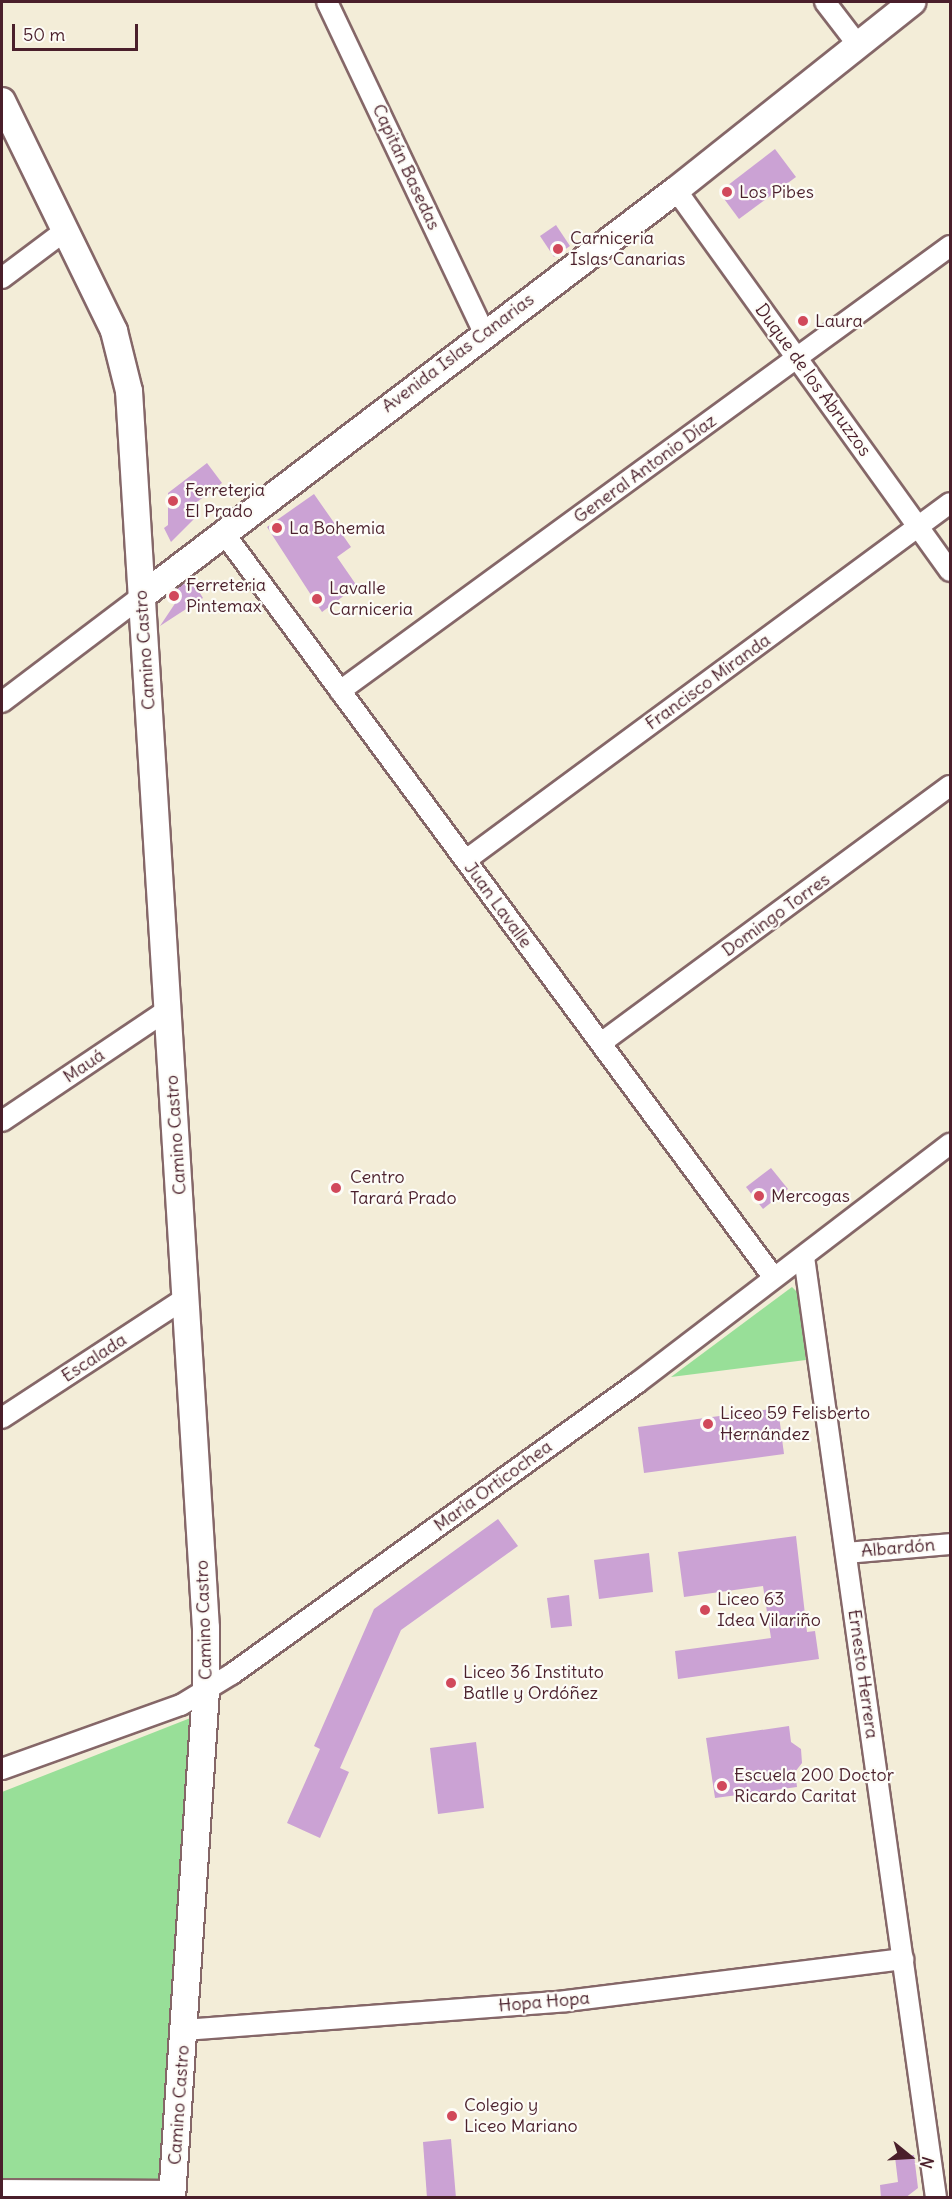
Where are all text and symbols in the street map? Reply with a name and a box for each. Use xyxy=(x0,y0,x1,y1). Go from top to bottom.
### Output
scale bar xyxy=(15,12,141,50)
text: 50 m xyxy=(23,23,65,46)
street label: Capitán Basedas xyxy=(367,101,445,233)
place label: Los Pibes xyxy=(739,181,814,203)
marker: Los Pibes xyxy=(720,185,734,199)
place label: Carniceria Islas Canarias xyxy=(570,228,685,270)
marker: Carniceria Islas Canarias xyxy=(551,242,565,256)
street label: Avenida Islas Canarias xyxy=(378,289,538,417)
street label: Duque de los Abruzzos xyxy=(750,299,876,461)
place label: Laura xyxy=(815,310,863,332)
marker: Laura xyxy=(796,314,810,328)
street label: General Antonio Díaz xyxy=(569,410,721,528)
place label: Ferreteria El Prado xyxy=(185,480,265,522)
marker: Ferreteria El Prado xyxy=(166,494,180,508)
place label: La Bohemia xyxy=(289,517,385,539)
marker: La Bohemia xyxy=(270,521,284,535)
place label: Ferreteria Pintemax xyxy=(186,575,266,618)
place label: Lavalle Carniceria xyxy=(329,578,413,620)
street label: Camino Castro xyxy=(130,589,160,711)
marker: Ferreteria Pintemax xyxy=(167,589,181,603)
marker: Lavalle Carniceria xyxy=(310,592,324,606)
street label: Francisco Miranda xyxy=(641,629,775,735)
street label: Juan Lavalle xyxy=(460,858,536,952)
street label: Domingo Torres xyxy=(718,869,834,961)
street label: Mauá xyxy=(59,1044,109,1088)
street label: Camino Castro xyxy=(161,1074,191,1196)
place label: Centro Tarará Prado xyxy=(350,1167,457,1210)
marker: Centro Tarará Prado xyxy=(327,1179,345,1197)
place label: Mercogas xyxy=(771,1185,850,1207)
marker: Mercogas xyxy=(752,1189,766,1203)
street label: Escalada xyxy=(57,1329,131,1387)
place label: Liceo 59 Felisberto Hernández xyxy=(720,1403,870,1446)
marker: Liceo 59 Felisberto Hernández xyxy=(701,1417,715,1431)
street label: María Orticochea xyxy=(430,1436,556,1536)
street label: Albardón xyxy=(860,1534,936,1562)
street label: Camino Castro xyxy=(191,1560,217,1680)
place label: Liceo 63 Idea Vilariño xyxy=(717,1589,821,1632)
marker: Liceo 63 Idea Vilariño xyxy=(698,1603,712,1617)
street label: Ernesto Herrera xyxy=(843,1608,883,1740)
place label: Liceo 36 Instituto Batlle y Ordóñez xyxy=(463,1662,604,1704)
marker: Liceo 36 Instituto Batlle y Ordóñez xyxy=(444,1676,458,1690)
place label: Escuela 200 Doctor Ricardo Caritat xyxy=(734,1765,894,1808)
marker: Escuela 200 Doctor Ricardo Caritat xyxy=(715,1779,729,1793)
street label: Hopa Hopa xyxy=(498,1987,590,2017)
street label: Camino Castro xyxy=(164,2044,194,2166)
place label: Colegio y Liceo Mariano xyxy=(464,2095,578,2138)
marker: Colegio y Liceo Mariano xyxy=(445,2109,459,2123)
north arrow xyxy=(880,2127,940,2187)
text: N xyxy=(916,2154,938,2171)

